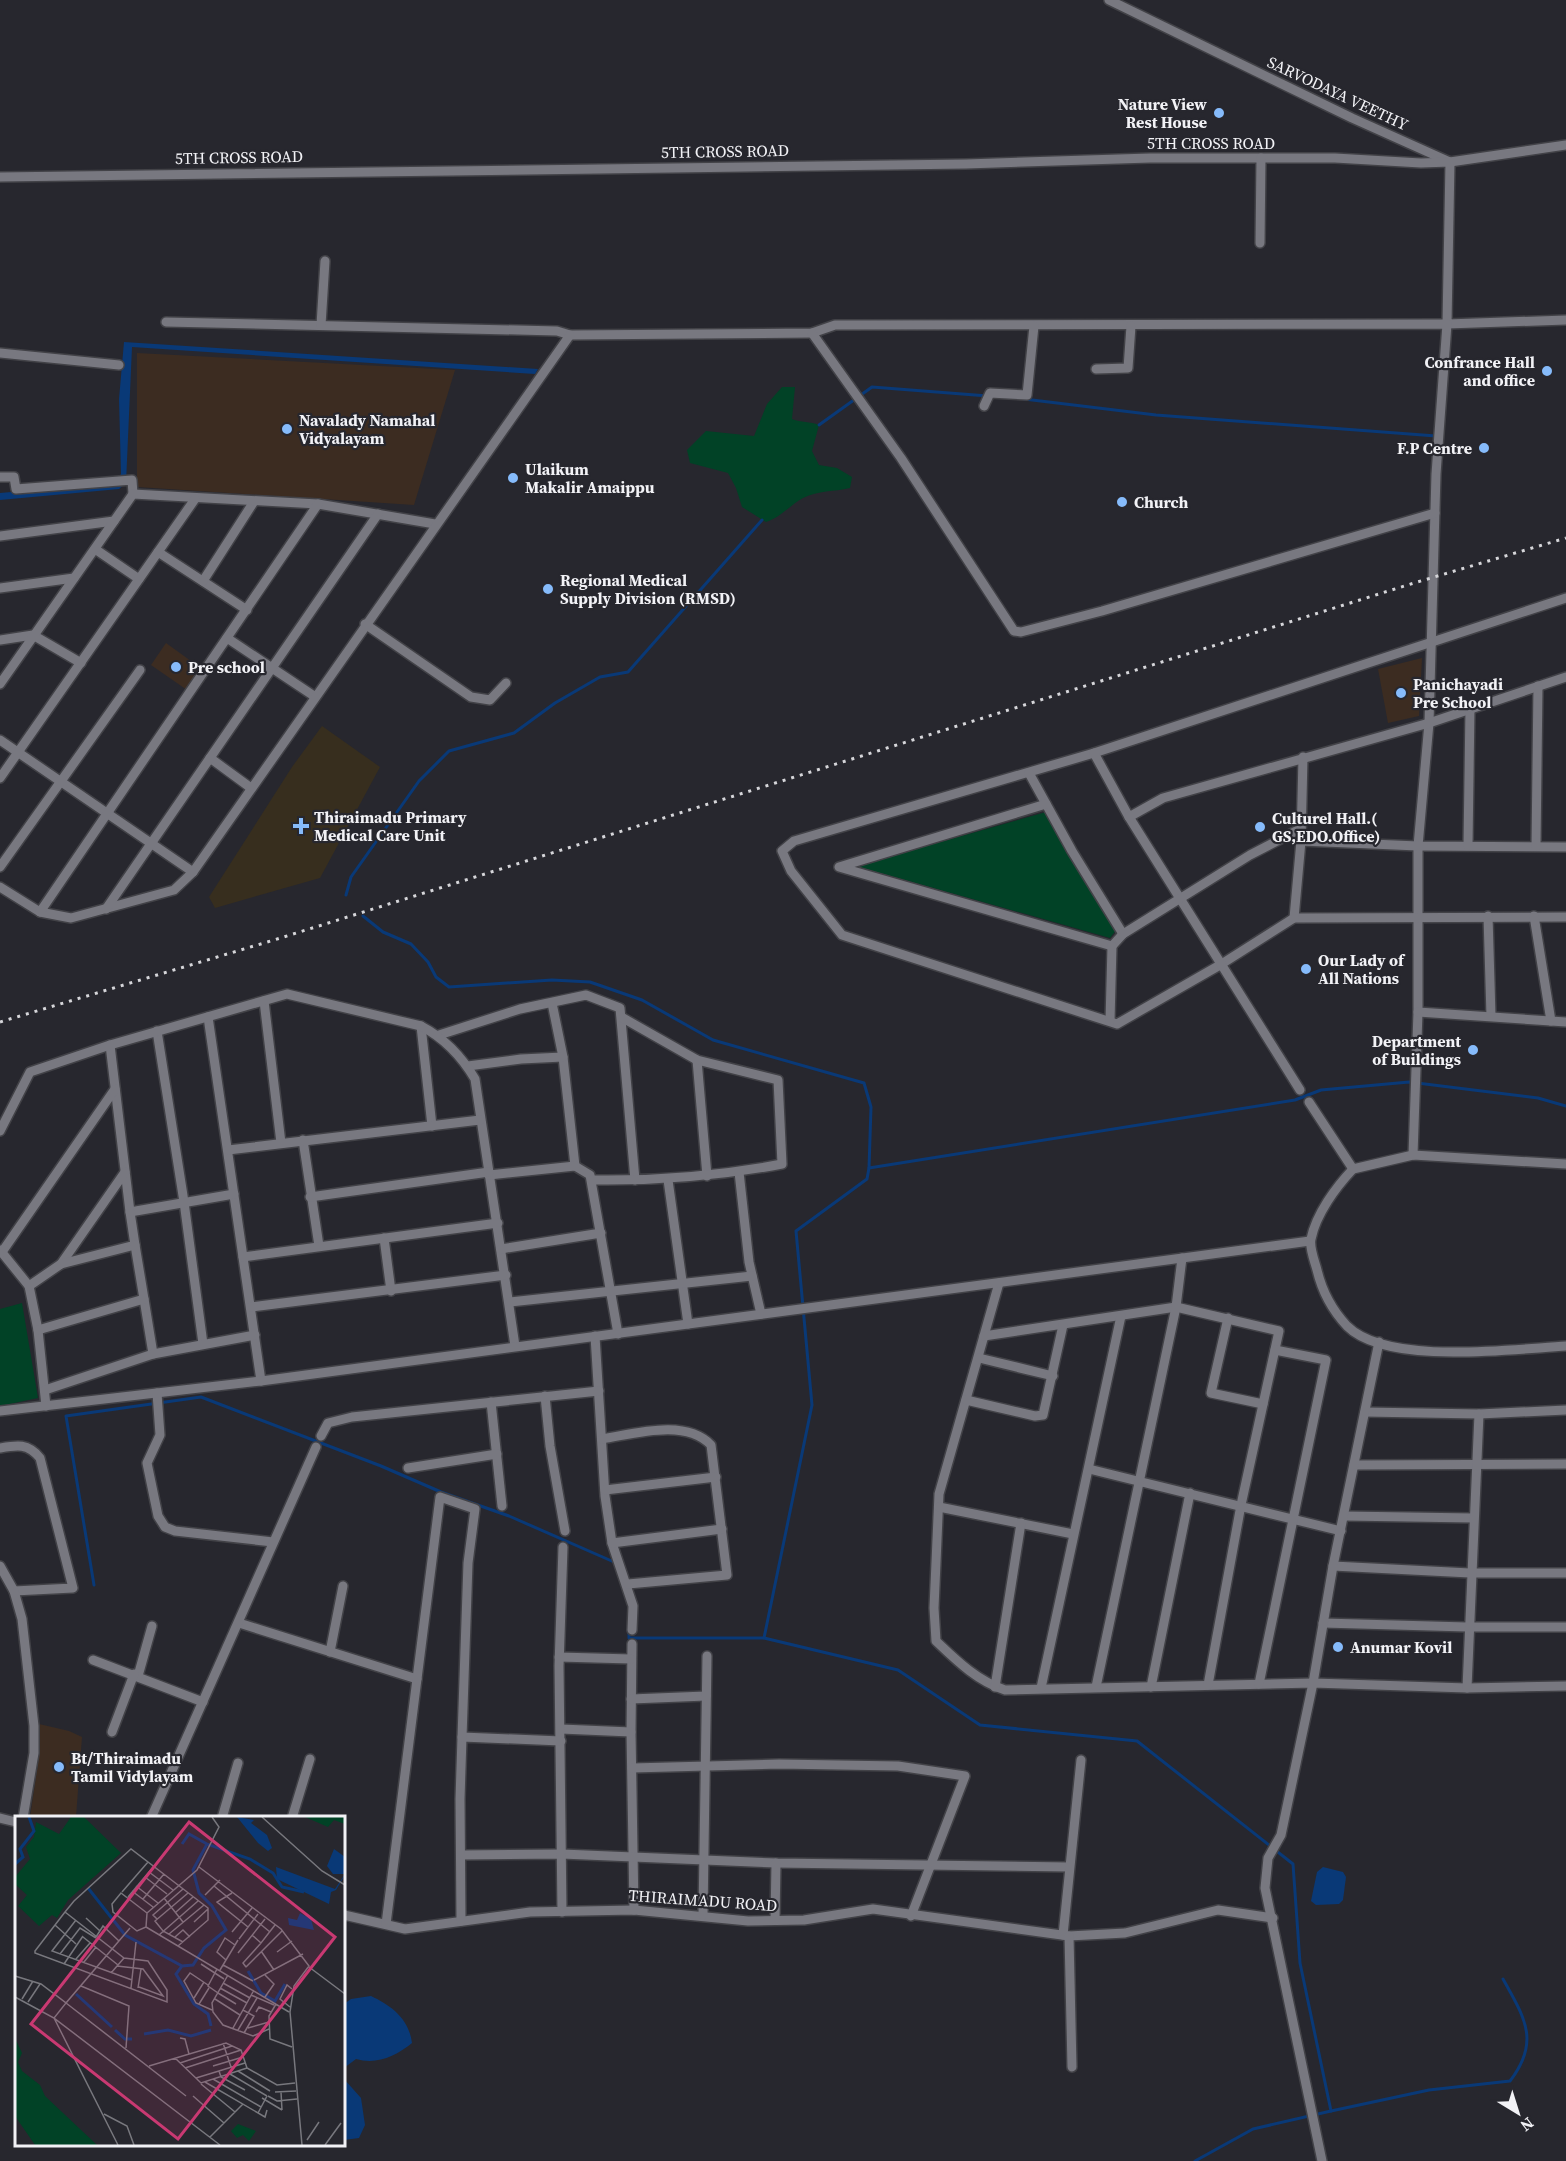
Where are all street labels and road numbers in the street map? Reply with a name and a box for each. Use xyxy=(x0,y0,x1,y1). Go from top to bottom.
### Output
street label: SARVODAYA VEETHY xyxy=(1264,51,1412,135)
street label: 5TH CROSS ROAD xyxy=(1147,132,1275,154)
street label: 5TH CROSS ROAD xyxy=(661,139,789,163)
street label: 5TH CROSS ROAD xyxy=(175,145,303,169)
street label: THIRAIMADU ROAD xyxy=(628,1884,778,1916)

